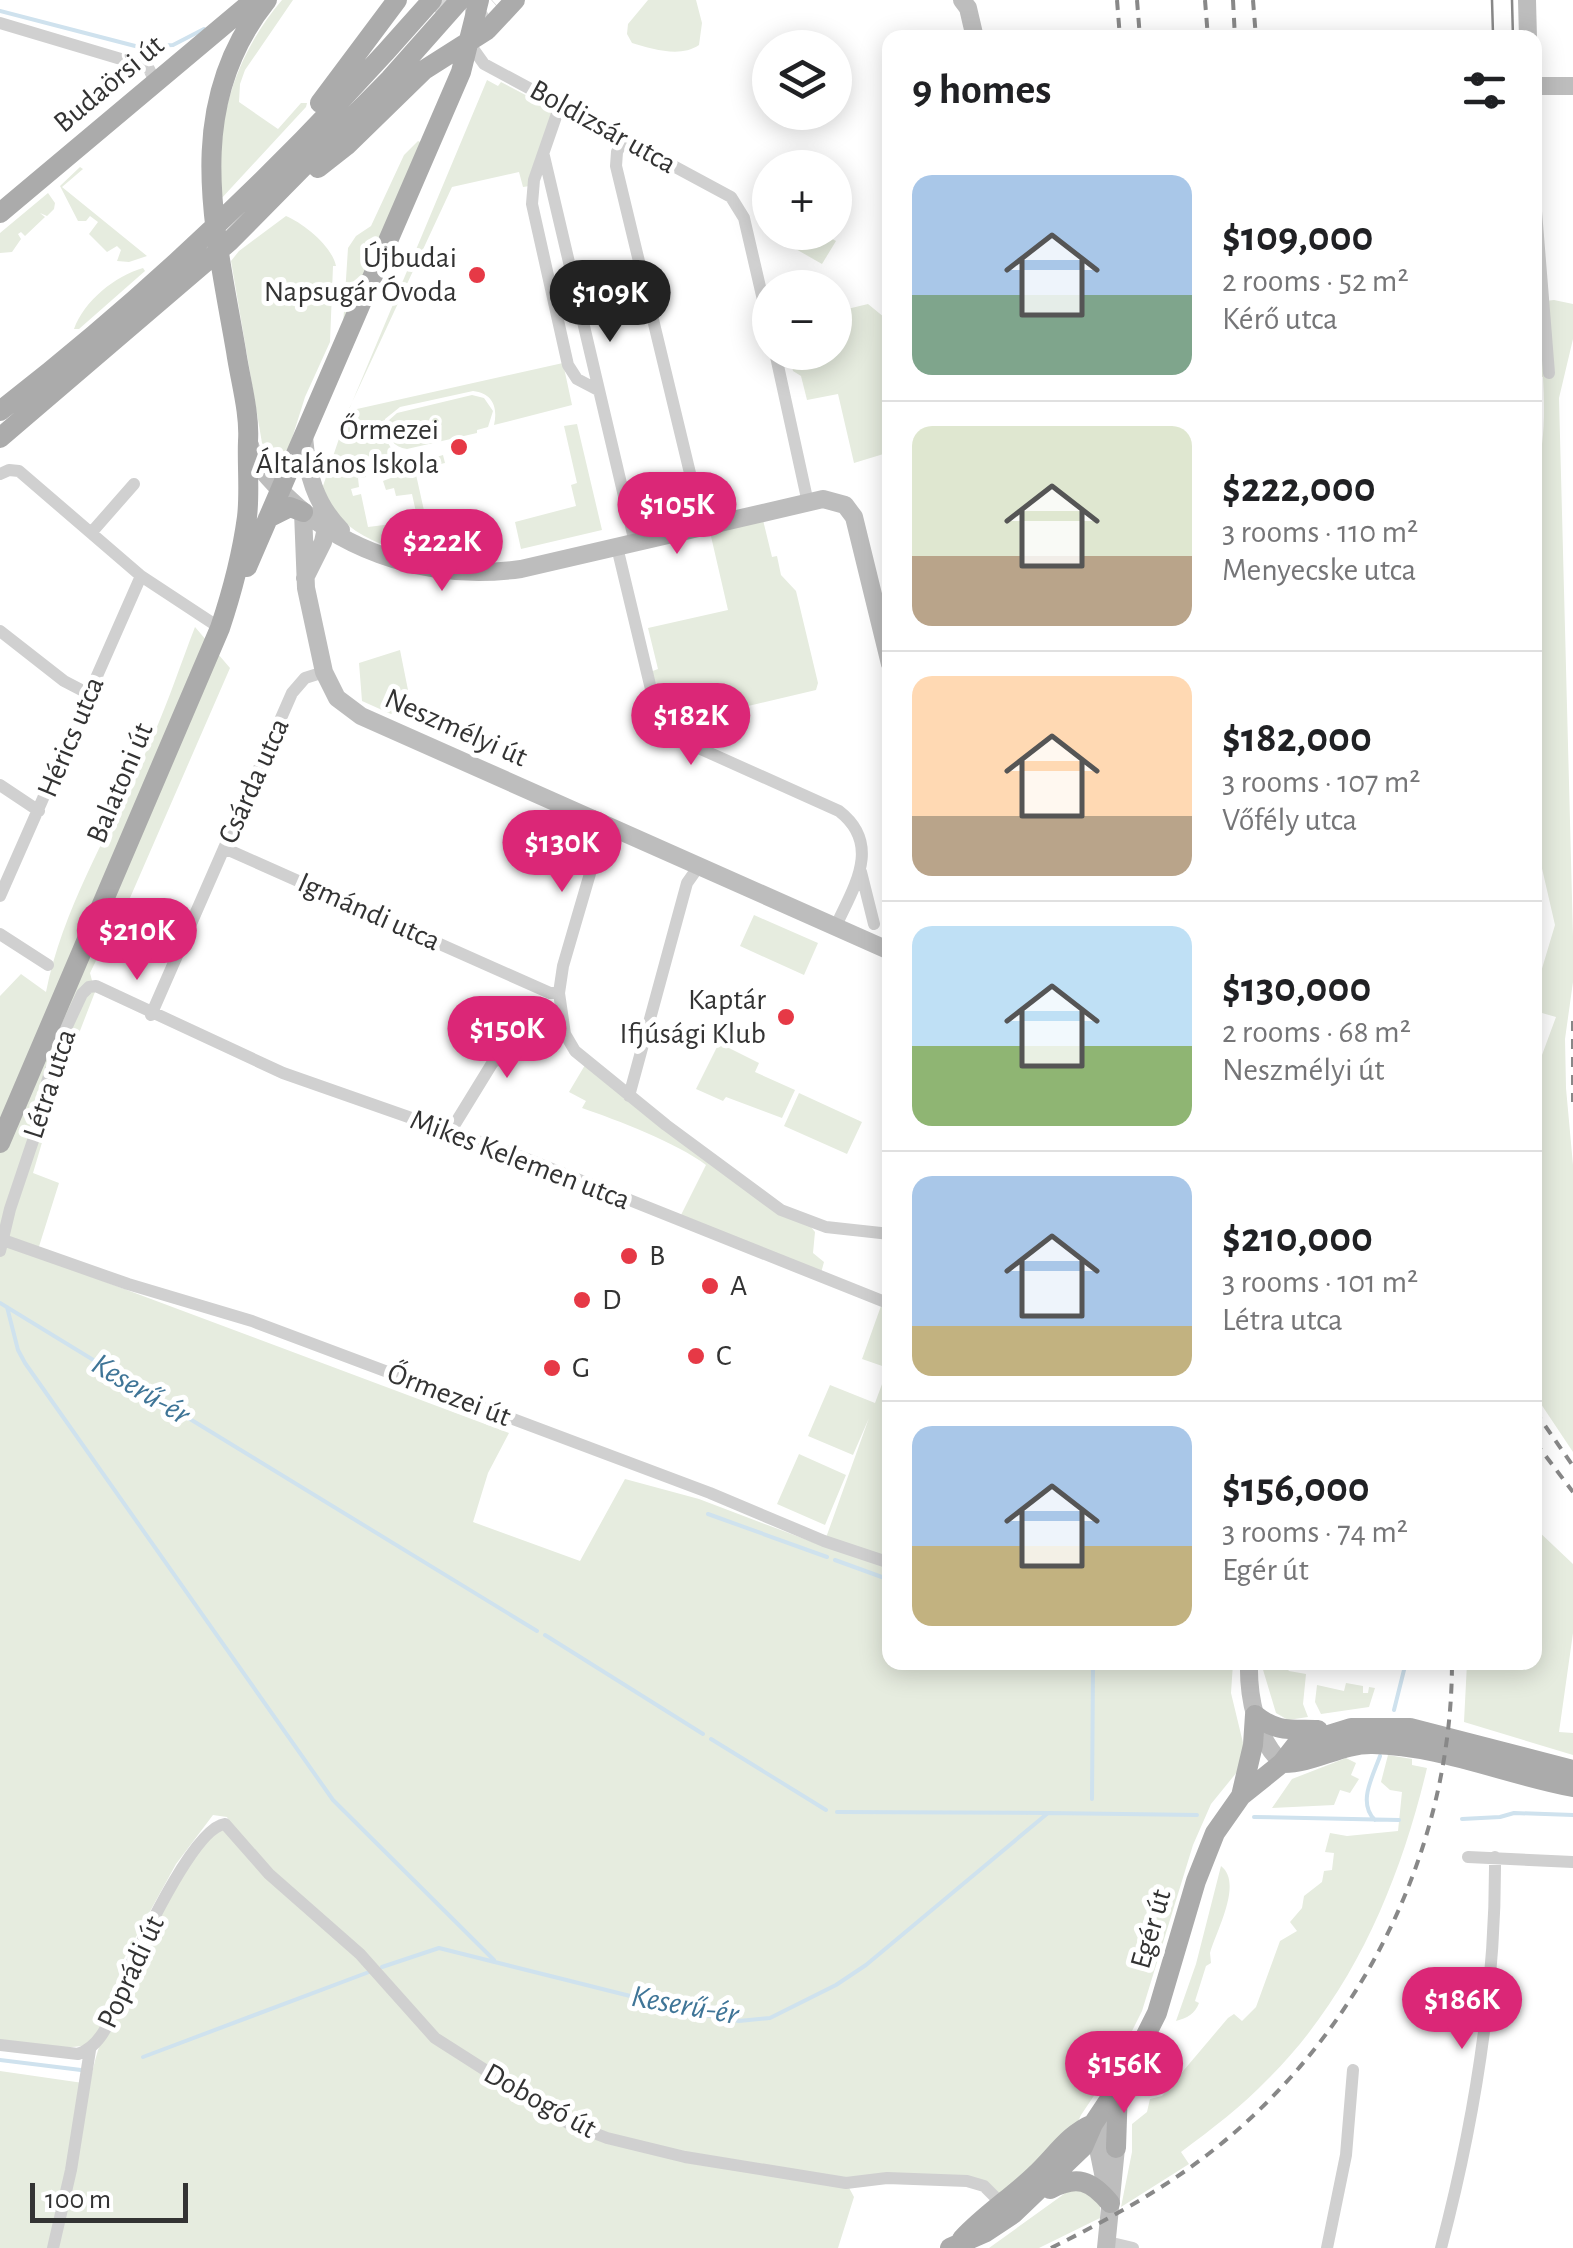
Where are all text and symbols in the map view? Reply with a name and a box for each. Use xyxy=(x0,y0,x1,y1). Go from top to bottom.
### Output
street label: Budaörsi út xyxy=(48,29,170,138)
map controls xyxy=(752,30,852,370)
button: layers xyxy=(752,30,852,130)
icon: filters xyxy=(1457,63,1512,118)
text: 9 homes xyxy=(912,69,1051,111)
street label: Boldizsár utca xyxy=(525,75,681,179)
button: + xyxy=(752,150,852,250)
icon: home xyxy=(992,215,1112,335)
text: $109,000 xyxy=(1222,216,1373,258)
place label: Újbudai Napsugár Óvoda xyxy=(264,241,457,307)
pin: $109K xyxy=(540,260,680,345)
marker: Újbudai Napsugár Óvoda xyxy=(466,264,488,286)
text: 2 rooms · 52 m² xyxy=(1222,265,1409,297)
button: − xyxy=(752,270,852,370)
text: $109K xyxy=(572,276,648,308)
text: Kérő utca xyxy=(1222,303,1338,335)
place label: Őrmezei Általános Iskola xyxy=(256,413,439,479)
marker: Őrmezei Általános Iskola xyxy=(448,436,470,458)
icon: home xyxy=(992,466,1112,586)
text: $222,000 xyxy=(1222,467,1376,509)
pin: $105K xyxy=(607,472,747,557)
text: $105K xyxy=(639,488,715,520)
pin: $222K xyxy=(372,509,512,594)
text: 3 rooms · 110 m² xyxy=(1222,516,1418,548)
text: $222K xyxy=(403,525,481,557)
text: Menyecske utca xyxy=(1222,554,1416,586)
street label: Hérics utca xyxy=(32,672,110,802)
street label: Neszmélyi út xyxy=(380,683,532,773)
pin: $182K xyxy=(621,683,761,768)
text: $182K xyxy=(653,699,729,731)
street label: Csárda utca xyxy=(213,714,295,848)
icon: home xyxy=(992,716,1112,836)
text: $182,000 xyxy=(1222,717,1372,759)
street label: Balatoni út xyxy=(81,718,159,847)
text: 3 rooms · 107 m² xyxy=(1222,766,1421,798)
text: Vőfély utca xyxy=(1222,804,1357,836)
pin: $130K xyxy=(492,810,632,895)
text: $130K xyxy=(524,826,600,858)
street label: Igmándi utca xyxy=(293,867,445,957)
pin: $210K xyxy=(67,898,207,983)
text: $210K xyxy=(99,914,175,946)
icon: home xyxy=(992,966,1112,1086)
text: $130,000 xyxy=(1222,967,1371,1009)
place label: Kaptár Ifjúsági Klub xyxy=(619,985,766,1049)
pin: $150K xyxy=(437,996,577,1081)
marker: Kaptár Ifjúsági Klub xyxy=(775,1006,797,1028)
text: $150K xyxy=(469,1012,545,1044)
text: 2 rooms · 68 m² xyxy=(1222,1016,1411,1048)
street label: Létra utca xyxy=(18,1026,82,1142)
text: Neszmélyi út xyxy=(1222,1054,1384,1086)
street label: Mikes Kelemen utca xyxy=(406,1104,634,1216)
icon: home xyxy=(992,1216,1112,1336)
text: $210,000 xyxy=(1222,1217,1373,1259)
place label: B xyxy=(649,1241,665,1271)
marker: B xyxy=(618,1245,640,1267)
text: 3 rooms · 101 m² xyxy=(1222,1266,1418,1298)
place label: A xyxy=(730,1271,747,1301)
marker: A xyxy=(699,1275,721,1297)
place label: D xyxy=(602,1285,621,1315)
marker: D xyxy=(571,1289,593,1311)
text: Létra utca xyxy=(1222,1304,1343,1336)
place label: C xyxy=(716,1341,732,1371)
marker: C xyxy=(685,1345,707,1367)
water label: Keserű-ér xyxy=(86,1347,197,1431)
place label: G xyxy=(572,1353,590,1383)
street label: Őrmezei út xyxy=(383,1356,516,1432)
marker: G xyxy=(541,1357,563,1379)
icon: home xyxy=(992,1466,1112,1586)
text: $156,000 xyxy=(1222,1467,1370,1509)
text: 3 rooms · 74 m² xyxy=(1222,1516,1408,1548)
text: Egér út xyxy=(1222,1554,1309,1586)
street label: Egér út xyxy=(1125,1885,1177,1972)
street label: Poprádi út xyxy=(92,1911,170,2033)
pin: $186K xyxy=(1392,1967,1532,2052)
water label: Keserű-ér xyxy=(629,1980,743,2030)
text: $186K xyxy=(1424,1983,1500,2015)
pin: $156K xyxy=(1054,2031,1194,2116)
text: $156K xyxy=(1087,2047,1161,2079)
street label: Dobogó út xyxy=(479,2058,602,2144)
scale bar xyxy=(30,2178,188,2222)
text: 100 m xyxy=(45,2186,111,2214)

